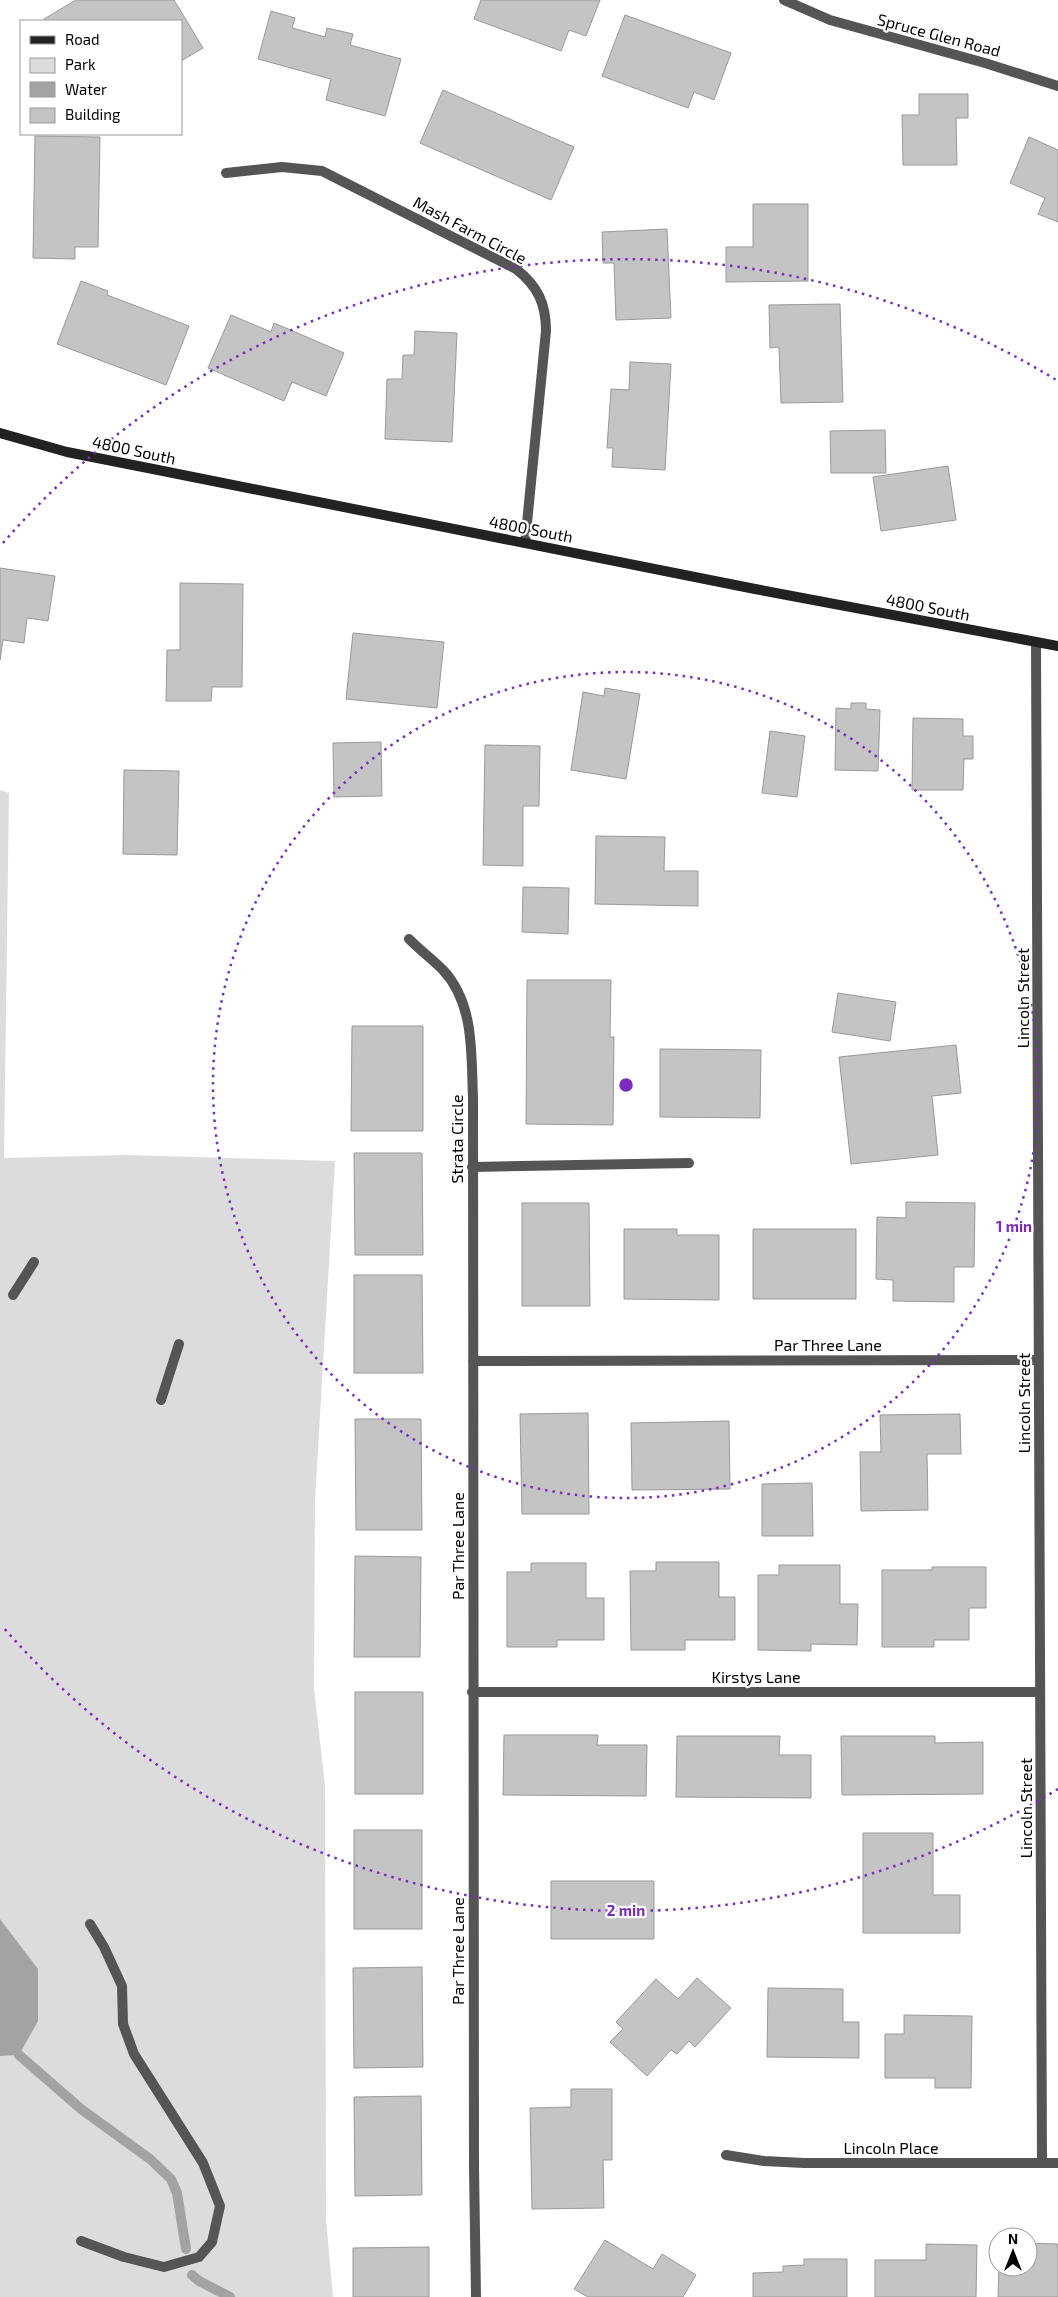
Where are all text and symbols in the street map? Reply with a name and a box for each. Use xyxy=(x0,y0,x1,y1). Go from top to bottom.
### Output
street label: Spruce Glen Road xyxy=(875,9,1003,60)
legend xyxy=(20,20,182,135)
text: Road xyxy=(65,30,100,48)
text: Park xyxy=(65,55,96,73)
text: Water xyxy=(65,80,107,98)
text: Building xyxy=(65,105,121,123)
street label: Mash Farm Circle xyxy=(410,192,530,267)
street label: 4800 South xyxy=(91,431,178,468)
street label: 4800 South xyxy=(488,511,575,546)
street label: 4800 South xyxy=(885,589,972,624)
street label: Lincoln Street xyxy=(1013,948,1032,1048)
centre of rings xyxy=(617,1076,635,1094)
street label: Strata Circle xyxy=(447,1094,466,1184)
text: 1 min xyxy=(996,1217,1032,1235)
street label: Par Three Lane xyxy=(774,1335,882,1354)
street label: Lincoln Street xyxy=(1014,1353,1033,1453)
street label: Par Three Lane xyxy=(448,1492,467,1600)
street label: Kirstys Lane xyxy=(711,1667,801,1686)
street label: Lincoln Street xyxy=(1016,1758,1035,1858)
street label: Par Three Lane xyxy=(448,1897,467,2005)
text: 2 min xyxy=(607,1901,645,1919)
street label: Lincoln Place xyxy=(843,2138,939,2157)
north arrow xyxy=(988,2227,1038,2277)
text: N xyxy=(1008,2230,1018,2247)

